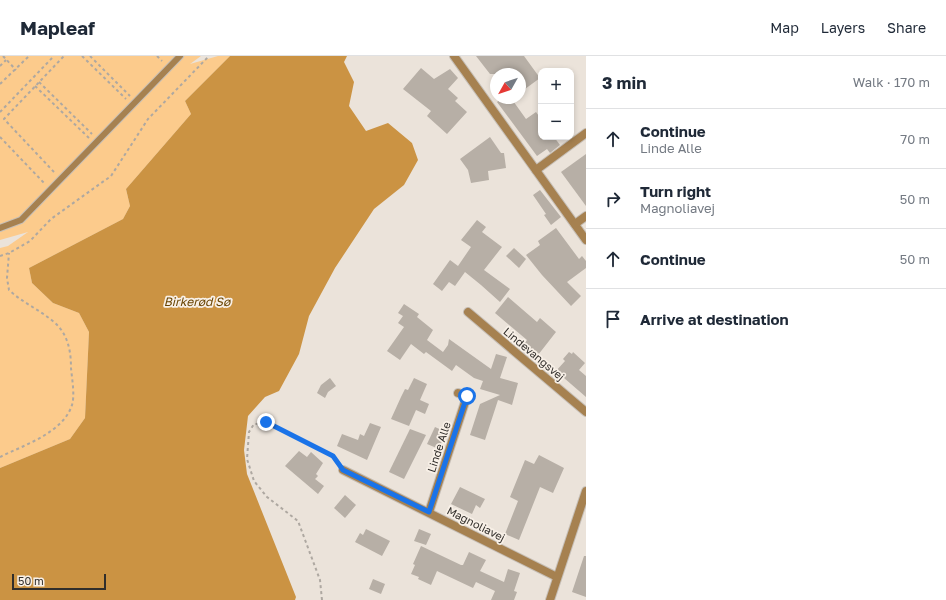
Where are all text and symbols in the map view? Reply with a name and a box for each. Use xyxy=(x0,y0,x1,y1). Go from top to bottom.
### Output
text: Mapleaf xyxy=(20,16,95,39)
text: Map xyxy=(770,19,799,36)
text: Layers xyxy=(821,19,865,36)
text: Share xyxy=(887,19,926,36)
north arrow xyxy=(490,68,526,104)
map controls xyxy=(538,68,574,140)
button: + xyxy=(538,68,574,104)
text: 3 min xyxy=(602,72,646,93)
text: Walk · 170 m xyxy=(853,74,930,90)
button: − xyxy=(538,104,574,140)
text: Continue xyxy=(640,122,706,140)
icon: ahead xyxy=(602,128,624,150)
text: 70 m xyxy=(900,131,930,147)
text: Linde Alle xyxy=(640,140,702,156)
text: Turn right xyxy=(640,182,711,200)
icon: right xyxy=(602,188,624,210)
text: 50 m xyxy=(900,191,930,207)
text: Magnoliavej xyxy=(640,200,715,216)
icon: ahead xyxy=(602,248,624,270)
text: Continue xyxy=(640,250,706,268)
text: 50 m xyxy=(900,251,930,267)
water label: Birkerød Sø xyxy=(164,294,231,309)
icon: arrive xyxy=(602,308,624,330)
text: Arrive at destination xyxy=(640,310,789,328)
street label: Lindevangsvej xyxy=(501,324,567,383)
route start xyxy=(458,387,476,405)
route end xyxy=(257,413,275,431)
street label: Linde Alle xyxy=(424,420,453,474)
street label: Magnoliavej xyxy=(445,503,508,544)
scale bar xyxy=(12,572,106,591)
text: 50 m xyxy=(18,574,44,587)

